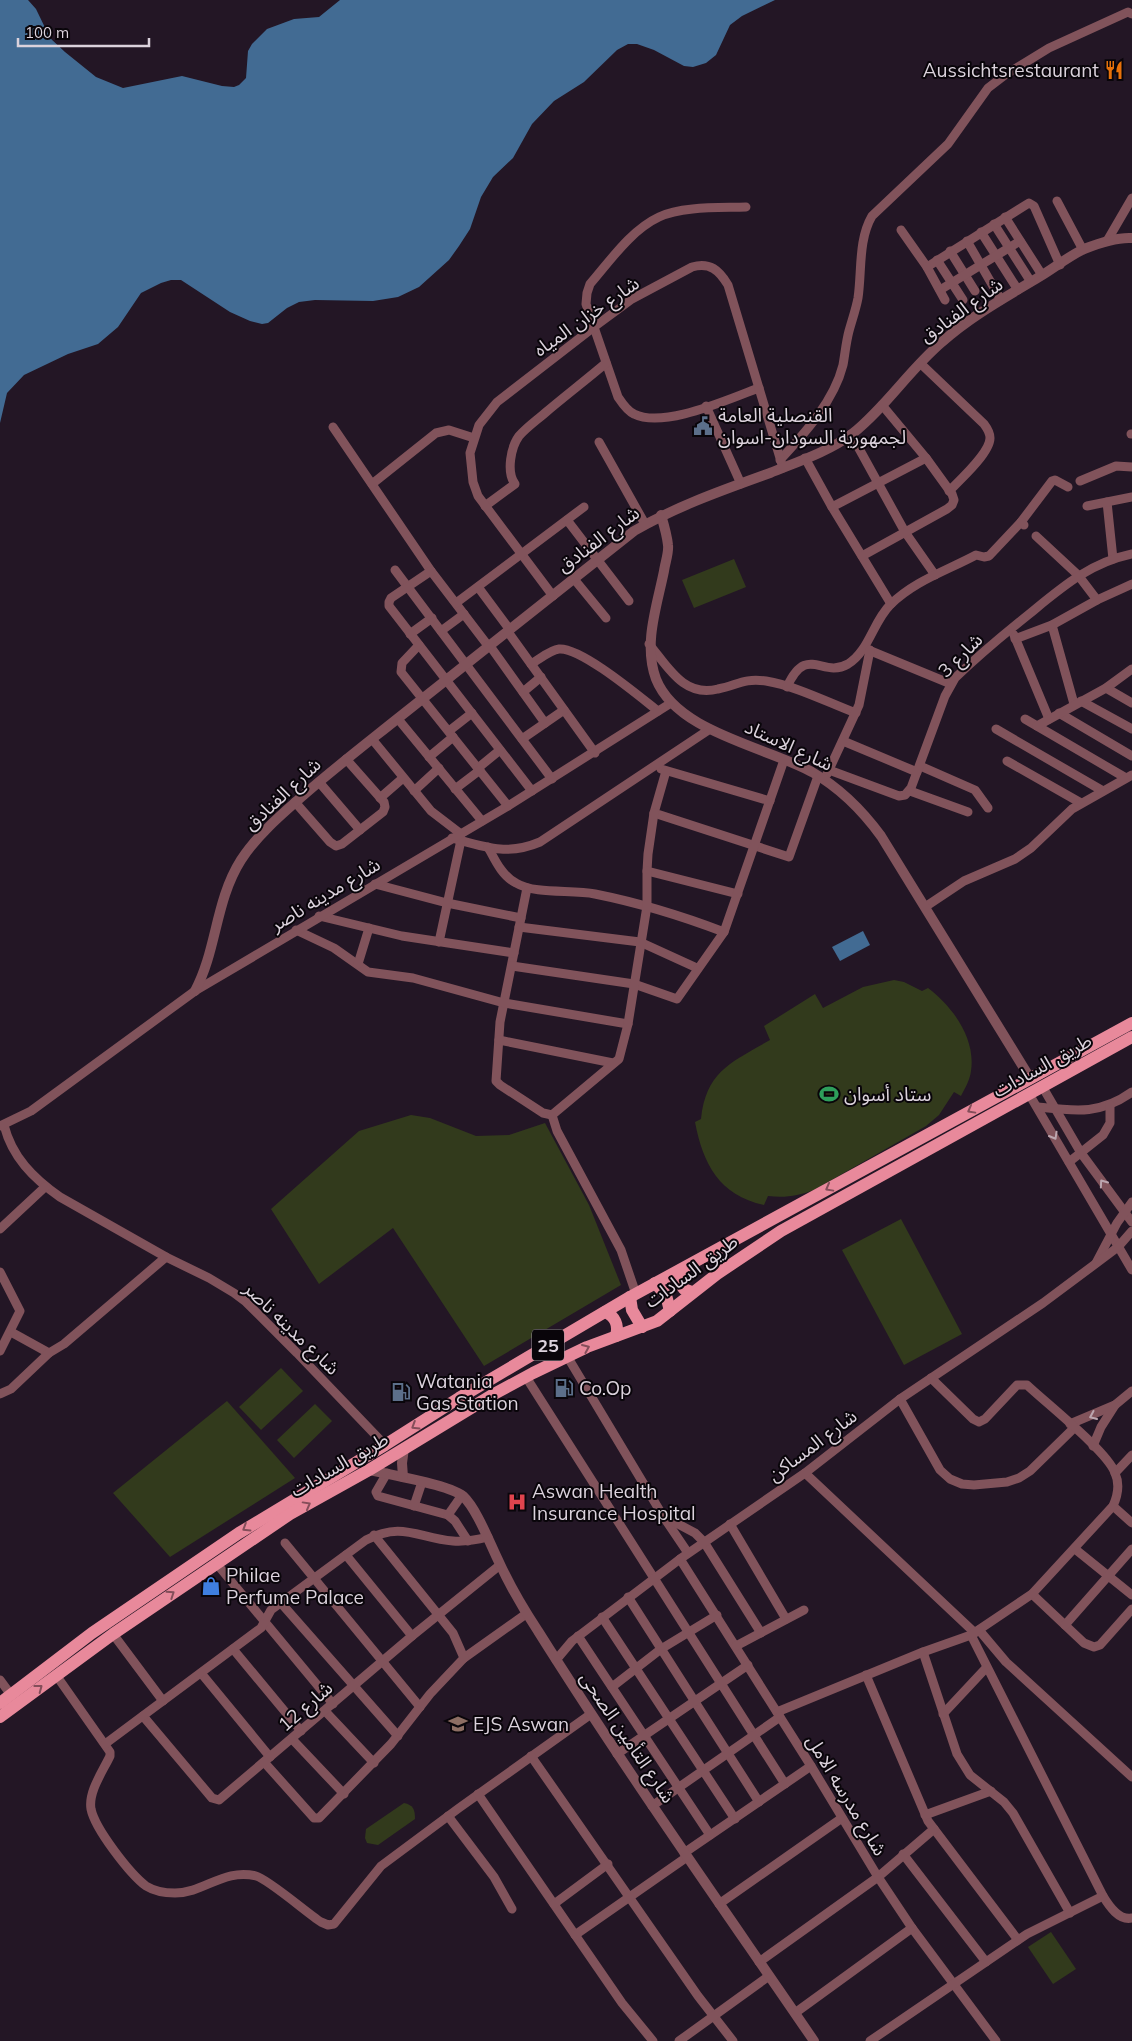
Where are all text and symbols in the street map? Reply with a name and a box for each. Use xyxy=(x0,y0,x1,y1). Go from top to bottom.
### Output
scale bar xyxy=(18,15,149,47)
text: 100 m xyxy=(25,23,69,42)
place label: Aussichtsrestaurant xyxy=(923,58,1099,82)
restaurant icon: Aussichtsrestaurant xyxy=(1103,59,1125,81)
street label: شارع خزان المياه xyxy=(529,271,645,363)
street label: شارع الفنادق xyxy=(915,272,1008,350)
place label: القنصلية العامة لجمهورية السودان-اسوان xyxy=(718,403,906,449)
public building icon: القنصلية العامة لجمهورية السودان-اسوان xyxy=(692,415,714,437)
street label: شارع الفنادق xyxy=(552,500,645,579)
street label: شارع 3 xyxy=(933,628,989,684)
street label: شارع الاستاد xyxy=(740,714,837,778)
street label: شارع الفنادق xyxy=(238,752,327,837)
street label: شارع مدينه ناصر xyxy=(265,852,385,938)
street label: طريق السادات xyxy=(988,1028,1096,1102)
place label: ستاد أسوان xyxy=(844,1082,931,1106)
sports icon: ستاد أسوان xyxy=(818,1083,840,1105)
one-way arrow xyxy=(968,1104,977,1114)
one-way arrow xyxy=(1047,1130,1057,1139)
one-way arrow xyxy=(1100,1179,1109,1189)
one-way arrow xyxy=(825,1181,834,1191)
street label: طريق السادات xyxy=(640,1229,742,1313)
street label: شارع مدينه ناصر xyxy=(237,1276,345,1381)
road number: 25 xyxy=(532,1330,564,1360)
one-way arrow xyxy=(581,1343,590,1354)
place label: Watania Gas Station xyxy=(416,1369,519,1415)
place label: Co.Op xyxy=(579,1376,631,1400)
fuel station icon: Co.Op xyxy=(553,1377,575,1399)
fuel station icon: Watania Gas Station xyxy=(390,1381,412,1403)
street label: شارع المساكن xyxy=(763,1404,863,1488)
one-way arrow xyxy=(1089,1409,1098,1420)
one-way arrow xyxy=(411,1420,421,1429)
street label: طريق السادات xyxy=(286,1426,392,1502)
place label: Aswan Health Insurance Hospital xyxy=(532,1479,696,1525)
hospital icon: Aswan Health Insurance Hospital xyxy=(506,1491,528,1513)
one-way arrow xyxy=(302,1501,311,1511)
one-way arrow xyxy=(242,1522,251,1532)
place label: Philae Perfume Palace xyxy=(226,1563,364,1609)
shop icon: Philae Perfume Palace xyxy=(200,1575,222,1597)
one-way arrow xyxy=(166,1591,175,1600)
street label: شارع التأمين الصحى xyxy=(573,1667,681,1808)
street label: شارع 12 xyxy=(273,1676,339,1738)
one-way arrow xyxy=(33,1685,42,1693)
place label: EJS Aswan xyxy=(473,1712,569,1736)
school or university icon: EJS Aswan xyxy=(447,1713,469,1735)
street label: شارع مدرسه الامل xyxy=(800,1730,893,1861)

